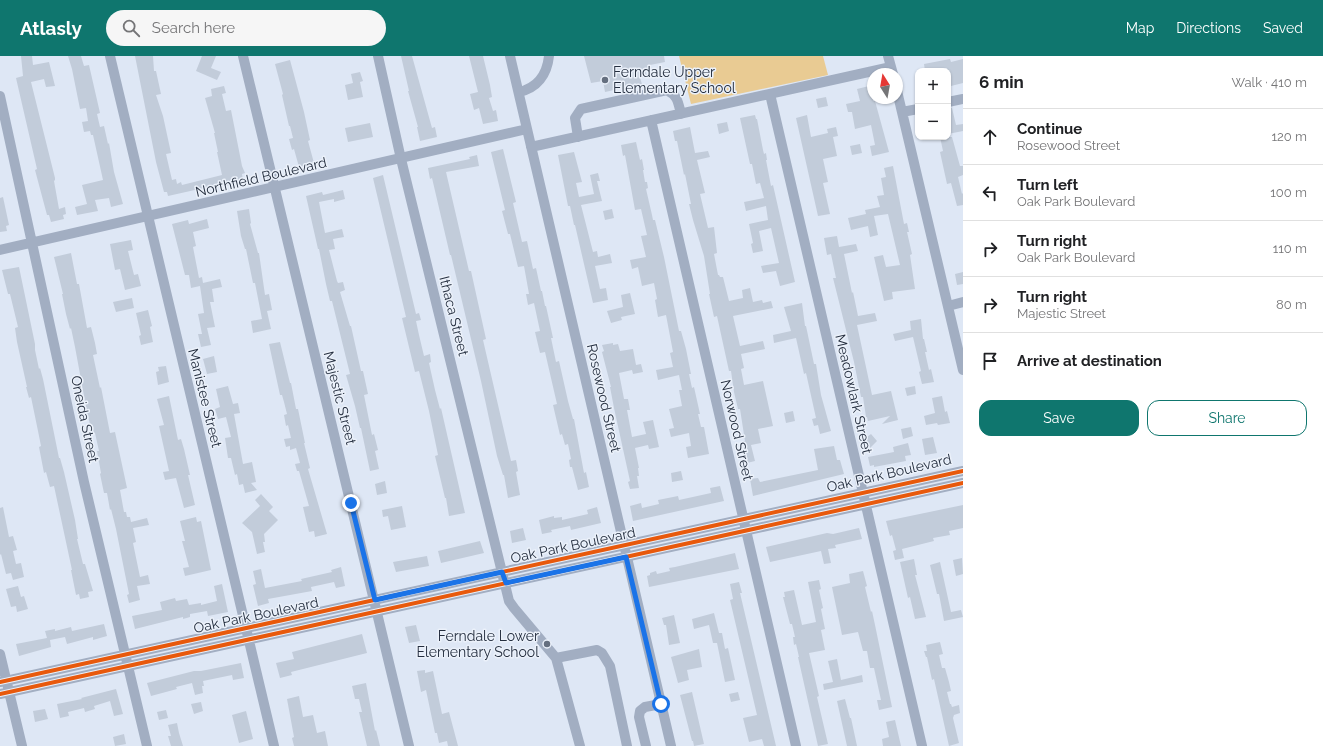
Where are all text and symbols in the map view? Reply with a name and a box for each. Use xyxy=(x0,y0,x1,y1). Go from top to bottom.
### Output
search box xyxy=(106,10,386,46)
text: Atlasly xyxy=(20,17,82,39)
icon: search xyxy=(120,17,142,39)
text: Search here xyxy=(152,19,235,37)
text: Map xyxy=(1126,20,1154,36)
text: Directions xyxy=(1176,20,1241,36)
text: Saved xyxy=(1263,20,1303,36)
place label: Ferndale Upper Elementary School xyxy=(613,64,736,96)
north arrow xyxy=(867,68,903,104)
map controls xyxy=(915,68,951,140)
button: + xyxy=(915,68,951,104)
text: 6 min xyxy=(979,72,1024,92)
marker: Ferndale Upper Elementary School xyxy=(600,75,610,85)
text: Walk · 410 m xyxy=(1232,75,1307,90)
button: − xyxy=(915,104,951,140)
text: Continue xyxy=(1017,120,1082,138)
icon: ahead xyxy=(979,126,1001,148)
text: 120 m xyxy=(1271,129,1307,144)
text: Rosewood Street xyxy=(1017,138,1120,153)
street label: Northfield Boulevard xyxy=(194,154,328,200)
text: Turn left xyxy=(1017,176,1078,194)
icon: left xyxy=(979,182,1001,204)
text: 100 m xyxy=(1270,185,1307,200)
text: Oak Park Boulevard xyxy=(1017,194,1135,209)
text: Turn right xyxy=(1017,232,1087,250)
icon: right xyxy=(979,238,1001,260)
text: 110 m xyxy=(1273,241,1307,256)
text: Oak Park Boulevard xyxy=(1017,250,1135,265)
street label: Ithaca Street xyxy=(436,274,472,358)
text: Turn right xyxy=(1017,288,1087,306)
icon: right xyxy=(979,294,1001,316)
text: 80 m xyxy=(1276,297,1307,312)
text: Majestic Street xyxy=(1017,306,1106,321)
street label: Meadowlark Street xyxy=(832,333,876,456)
street label: Rosewood Street xyxy=(584,342,624,454)
street label: Manistee Street xyxy=(185,347,225,449)
street label: Majestic Street xyxy=(321,350,359,447)
icon: arrive xyxy=(979,350,1001,372)
text: Arrive at destination xyxy=(1017,352,1162,370)
street label: Oneida Street xyxy=(68,374,102,464)
street label: Norwood Street xyxy=(718,378,756,482)
button: Save xyxy=(979,400,1139,436)
button: Share xyxy=(1147,400,1307,436)
street label: Oak Park Boulevard xyxy=(825,451,953,495)
route end xyxy=(342,494,360,512)
street label: Oak Park Boulevard xyxy=(509,524,637,566)
street label: Oak Park Boulevard xyxy=(192,594,320,636)
place label: Ferndale Lower Elementary School xyxy=(416,628,539,660)
marker: Ferndale Lower Elementary School xyxy=(542,639,552,649)
route start xyxy=(652,695,670,713)

